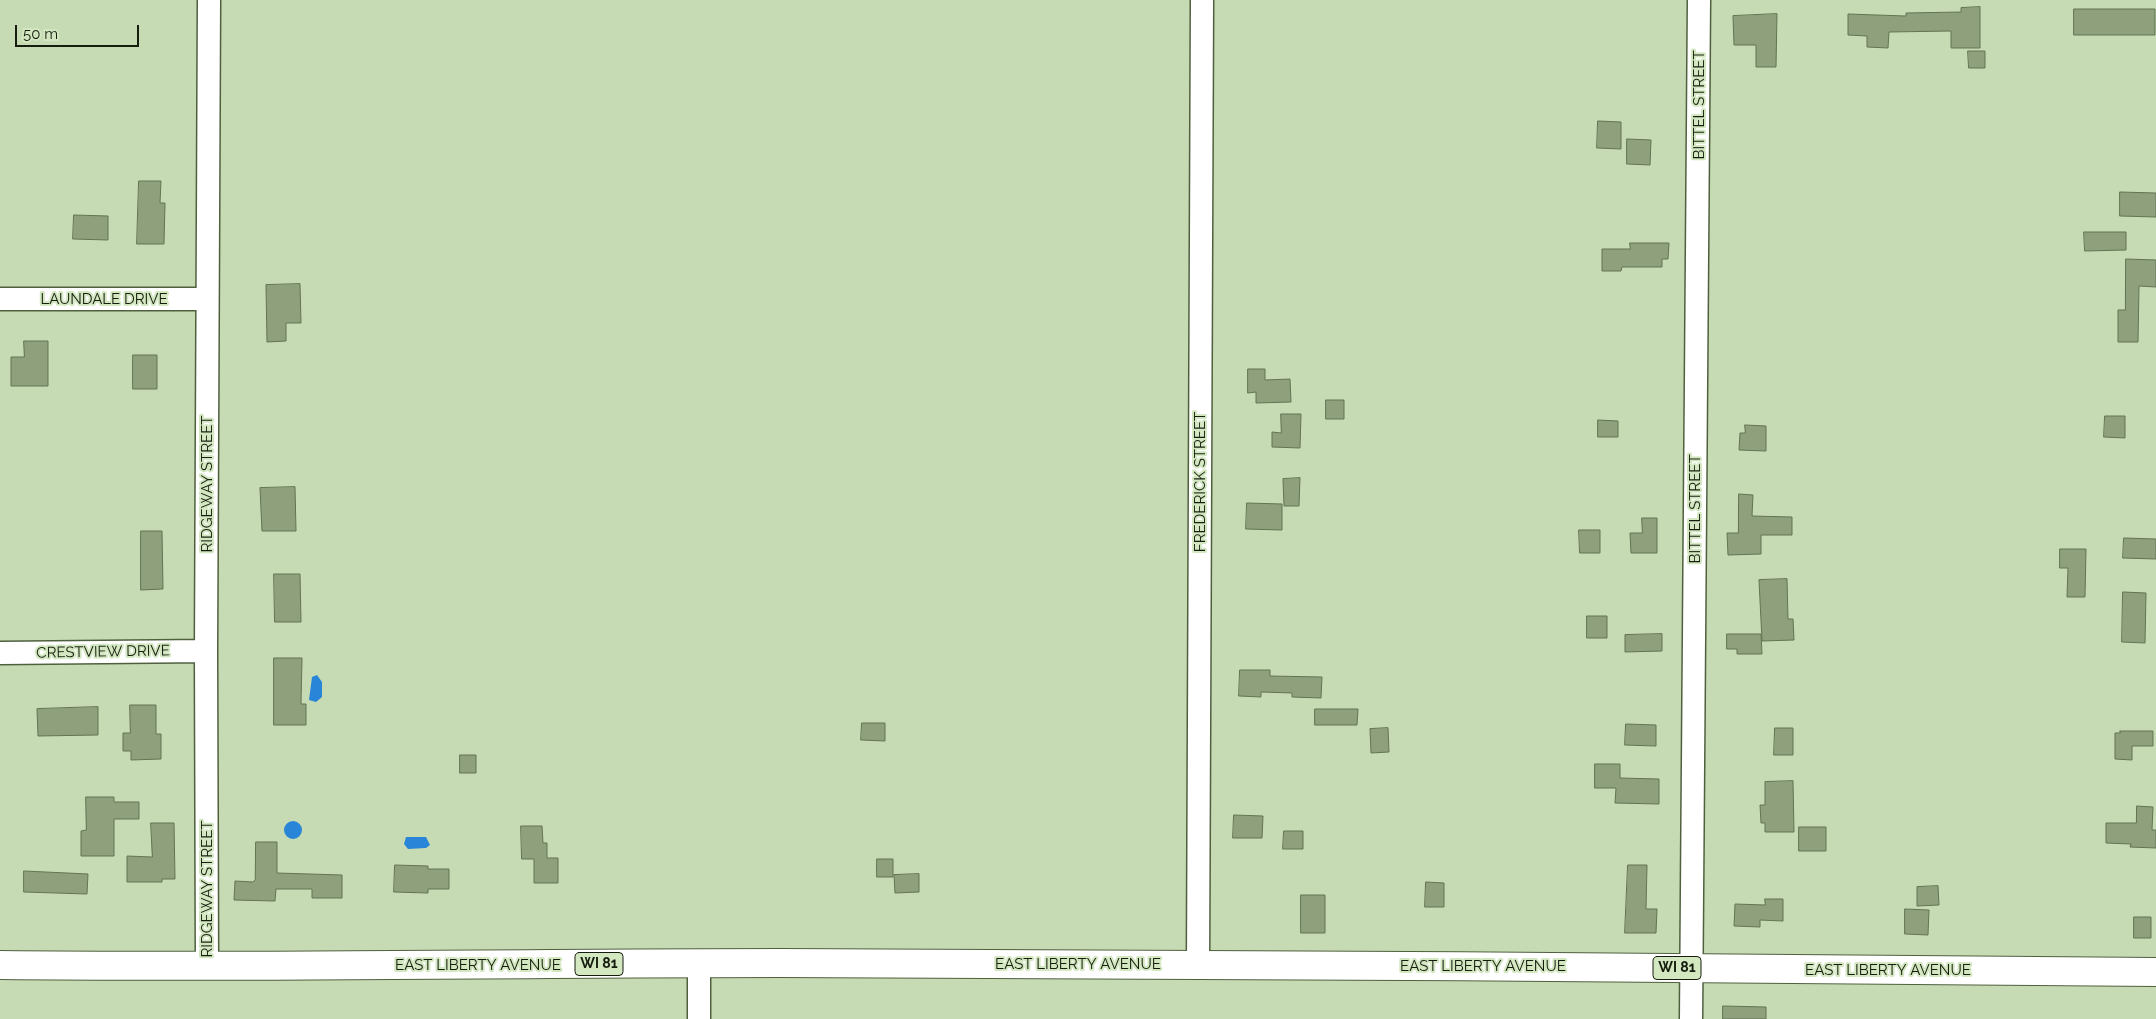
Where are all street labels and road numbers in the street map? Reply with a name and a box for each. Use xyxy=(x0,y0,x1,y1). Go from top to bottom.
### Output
street label: BITTEL STREET xyxy=(1690,50,1708,160)
street label: LAUNDALE DRIVE xyxy=(40,290,168,308)
street label: FREDERICK STREET xyxy=(1191,412,1209,552)
street label: RIDGEWAY STREET xyxy=(198,416,216,552)
street label: BITTEL STREET xyxy=(1686,454,1704,564)
street label: CRESTVIEW DRIVE xyxy=(36,642,170,662)
street label: RIDGEWAY STREET xyxy=(198,821,216,957)
road number: WI 81 xyxy=(575,952,623,976)
street label: EAST LIBERTY AVENUE xyxy=(995,955,1161,973)
street label: EAST LIBERTY AVENUE xyxy=(395,956,561,974)
road number: WI 81 xyxy=(1653,956,1701,980)
street label: EAST LIBERTY AVENUE xyxy=(1400,957,1566,975)
street label: EAST LIBERTY AVENUE xyxy=(1805,961,1971,979)

